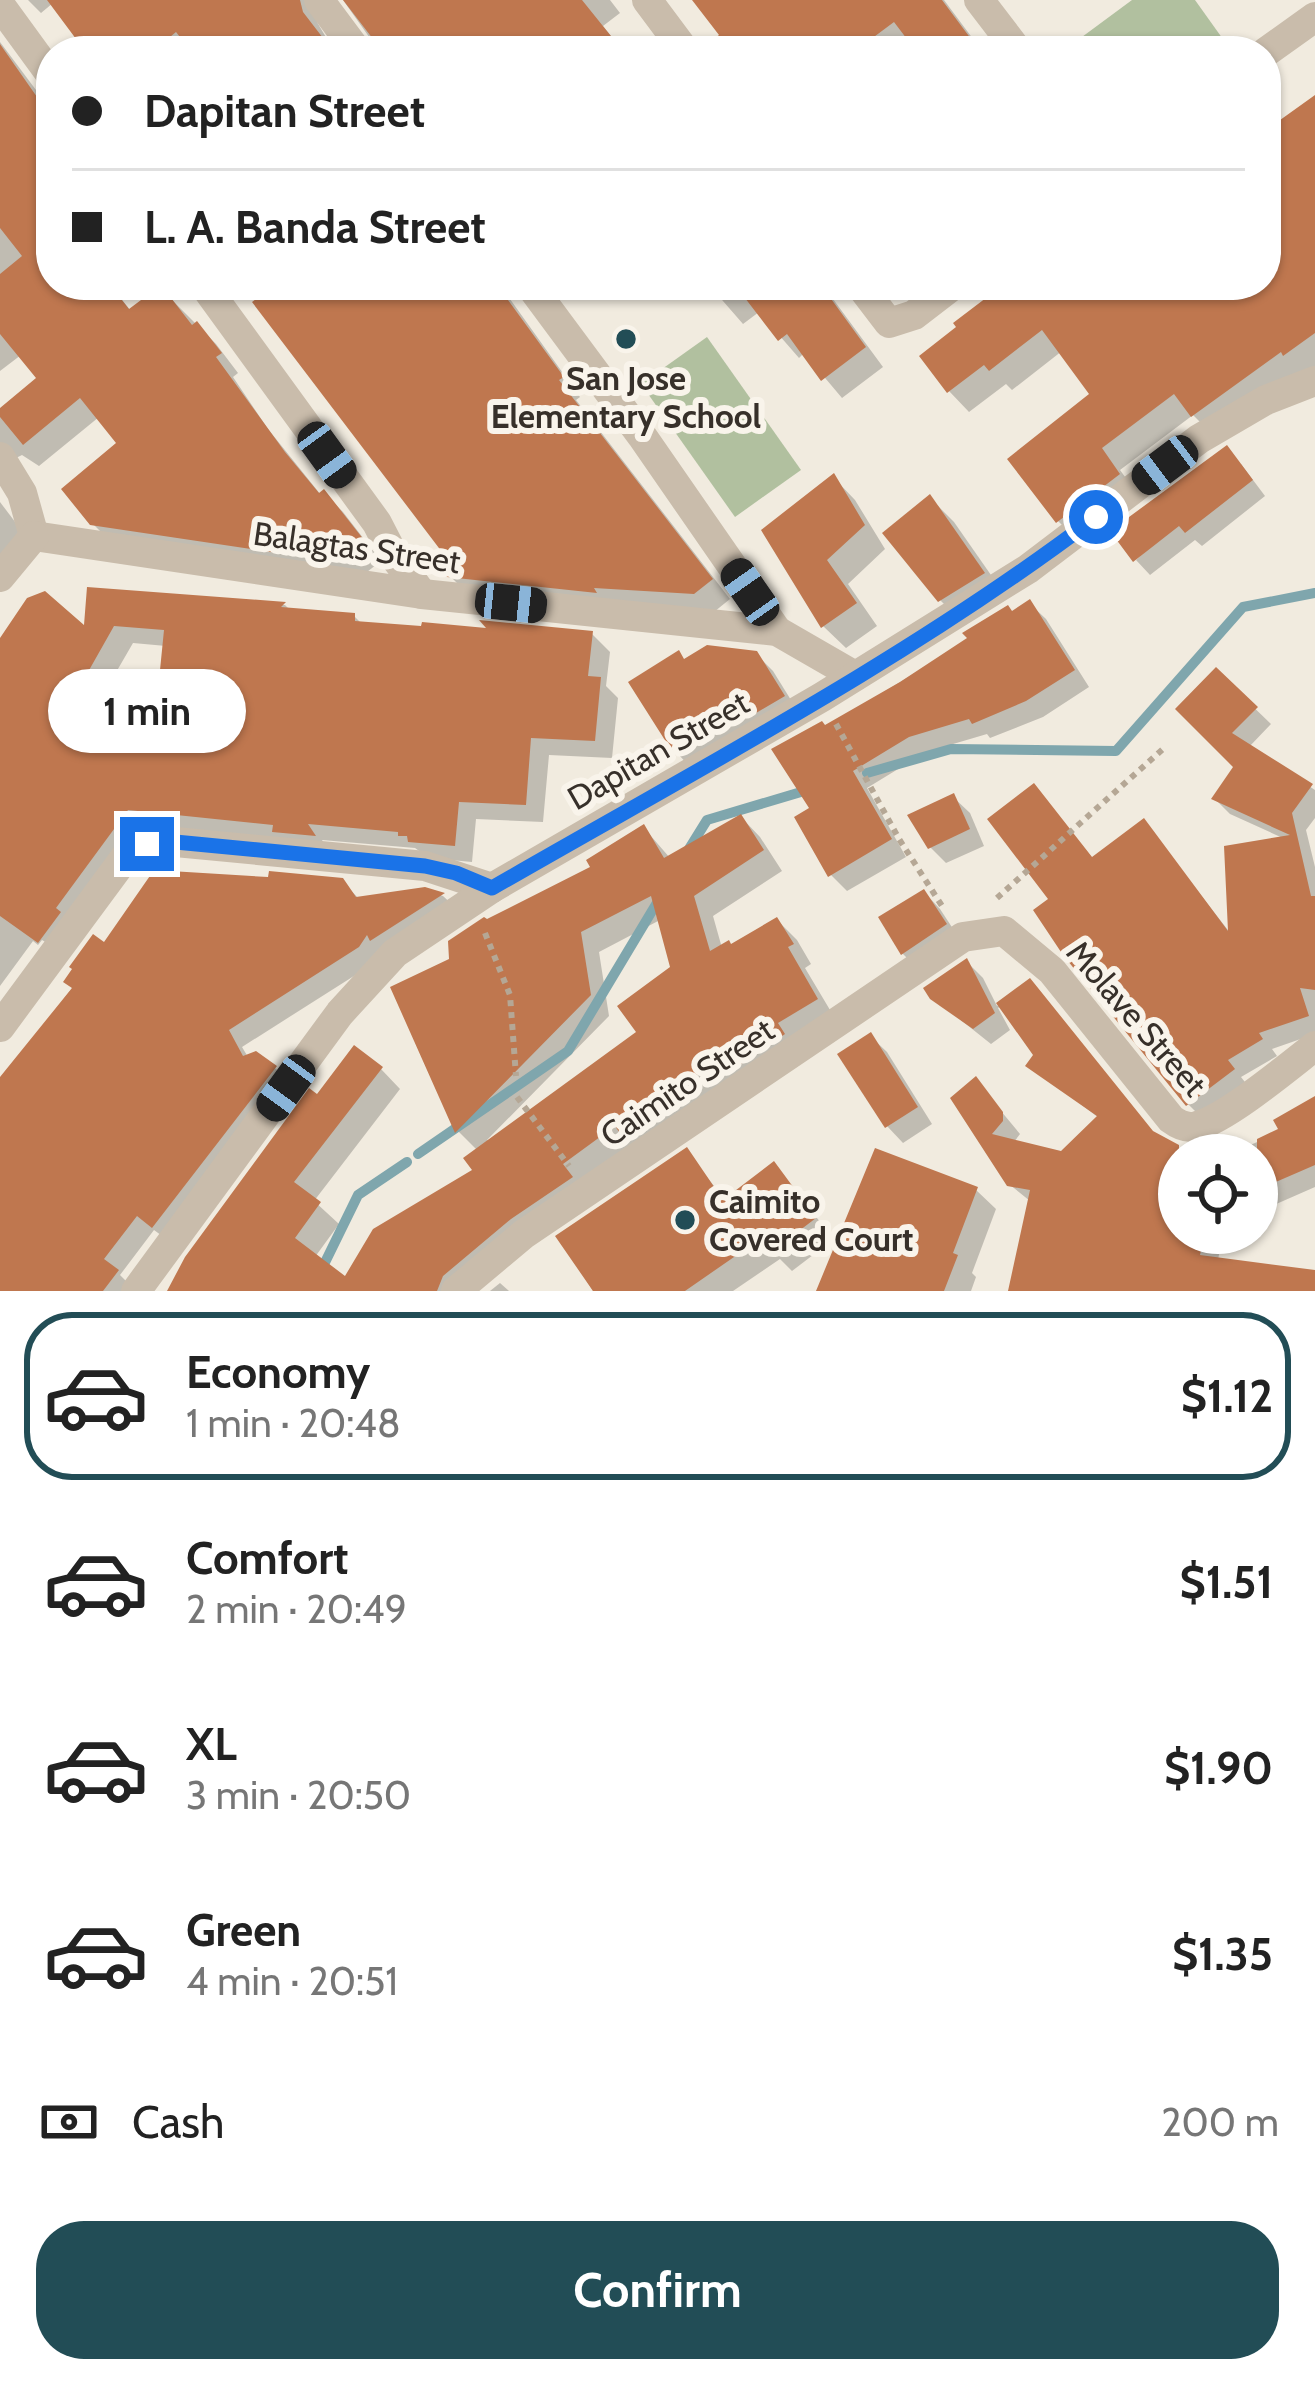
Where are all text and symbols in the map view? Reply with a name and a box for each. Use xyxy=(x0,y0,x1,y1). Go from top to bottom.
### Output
text: Dapitan Street xyxy=(144,84,425,138)
text: L. A. Banda Street xyxy=(144,200,486,254)
marker: San Jose Elementary School xyxy=(613,326,639,352)
place label: San Jose Elementary School xyxy=(491,358,761,436)
car xyxy=(291,415,363,495)
car xyxy=(1125,429,1205,501)
route start xyxy=(1069,490,1123,544)
street label: Balagtas Street xyxy=(251,513,463,581)
car xyxy=(715,552,785,632)
car xyxy=(473,581,549,625)
callout: 1 min xyxy=(48,670,246,754)
street label: Dapitan Street xyxy=(560,682,756,818)
text: 1 min xyxy=(103,687,191,735)
route end xyxy=(120,817,174,871)
street label: Molave Street xyxy=(1059,932,1215,1104)
street label: Caimito Street xyxy=(593,1009,781,1155)
car xyxy=(250,1048,322,1128)
map controls xyxy=(1158,1134,1278,1254)
button: locate xyxy=(1158,1134,1278,1254)
place label: Caimito Covered Court xyxy=(709,1181,913,1259)
marker: Caimito Covered Court xyxy=(672,1207,698,1233)
icon: car xyxy=(42,1342,150,1450)
text: Economy xyxy=(186,1345,370,1399)
text: $1.12 xyxy=(1181,1369,1273,1423)
text: 1 min · 20:48 xyxy=(186,1399,401,1447)
icon: car xyxy=(42,1528,150,1636)
text: Comfort xyxy=(186,1531,349,1585)
text: $1.51 xyxy=(1180,1555,1273,1609)
text: 2 min · 20:49 xyxy=(186,1585,407,1633)
icon: car xyxy=(42,1714,150,1822)
text: XL xyxy=(186,1717,237,1771)
text: $1.90 xyxy=(1164,1741,1273,1795)
text: 3 min · 20:50 xyxy=(186,1771,411,1819)
icon: car xyxy=(42,1900,150,2008)
text: Green xyxy=(186,1903,301,1957)
text: $1.35 xyxy=(1172,1927,1273,1981)
text: 4 min · 20:51 xyxy=(186,1957,398,2005)
icon: cash xyxy=(36,2089,102,2155)
text: Cash xyxy=(132,2095,224,2149)
text: 200 m xyxy=(1161,2098,1279,2146)
button: Confirm xyxy=(36,2221,1279,2359)

